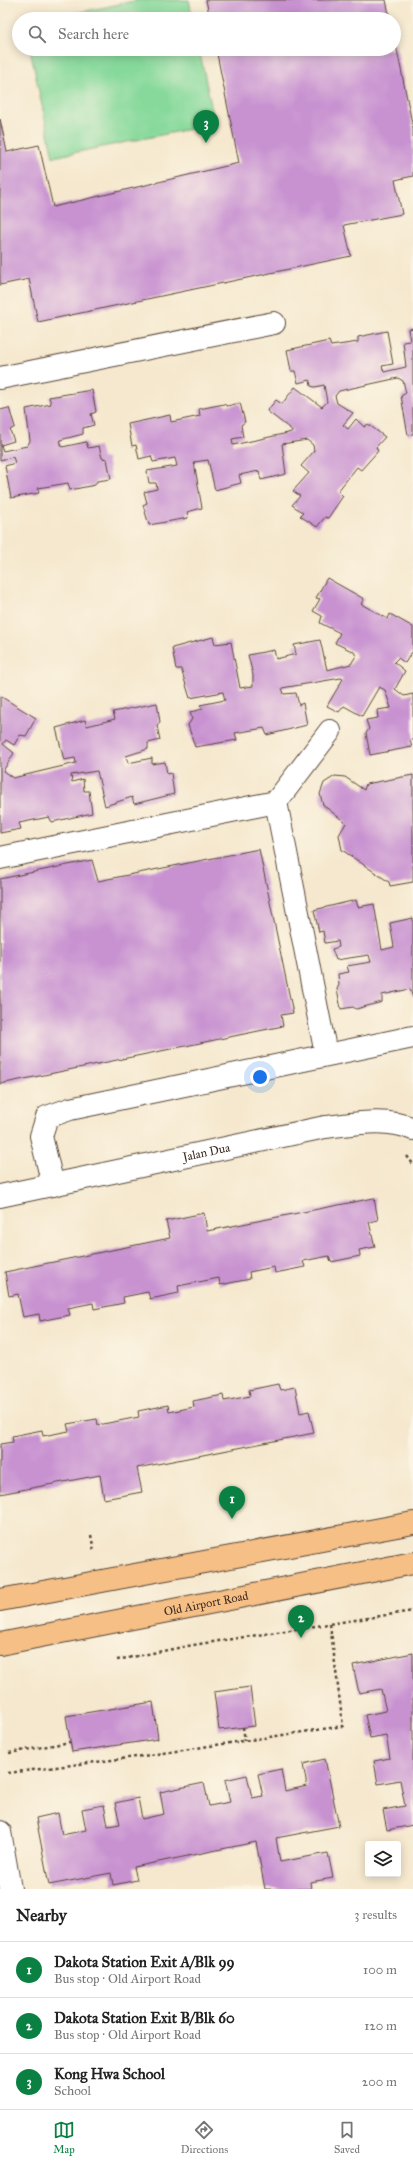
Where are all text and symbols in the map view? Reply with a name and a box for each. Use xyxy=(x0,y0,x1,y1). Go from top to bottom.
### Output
search box xyxy=(12,12,401,56)
icon: search xyxy=(26,23,48,45)
text: Search here xyxy=(58,25,129,43)
pin: 3 xyxy=(193,110,219,143)
your location xyxy=(250,1067,270,1087)
street label: Jalan Dua xyxy=(179,1140,232,1165)
pin: 1 xyxy=(219,1486,245,1519)
street label: Old Airport Road xyxy=(163,1588,250,1619)
pin: 2 xyxy=(288,1605,314,1638)
map controls xyxy=(365,1841,401,1877)
button: layers xyxy=(365,1841,401,1877)
text: Nearby xyxy=(16,1905,67,1926)
text: 3 results xyxy=(354,1907,397,1923)
text: Dakota Station Exit A/Blk 99 xyxy=(54,1953,235,1971)
text: 1 xyxy=(26,1962,32,1978)
text: 100 m xyxy=(363,1962,397,1978)
text: Bus stop · Old Airport Road xyxy=(54,1971,201,1987)
text: Dakota Station Exit B/Blk 60 xyxy=(54,2009,235,2027)
text: 2 xyxy=(26,2018,32,2034)
text: 120 m xyxy=(364,2018,397,2034)
text: Bus stop · Old Airport Road xyxy=(54,2027,201,2043)
text: Kong Hwa School xyxy=(54,2065,165,2083)
text: 3 xyxy=(26,2074,32,2090)
text: 200 m xyxy=(362,2074,397,2090)
text: School xyxy=(54,2083,91,2099)
tab: Map xyxy=(53,2119,75,2156)
tab: Directions xyxy=(181,2119,228,2156)
tab: Saved xyxy=(334,2119,360,2156)

